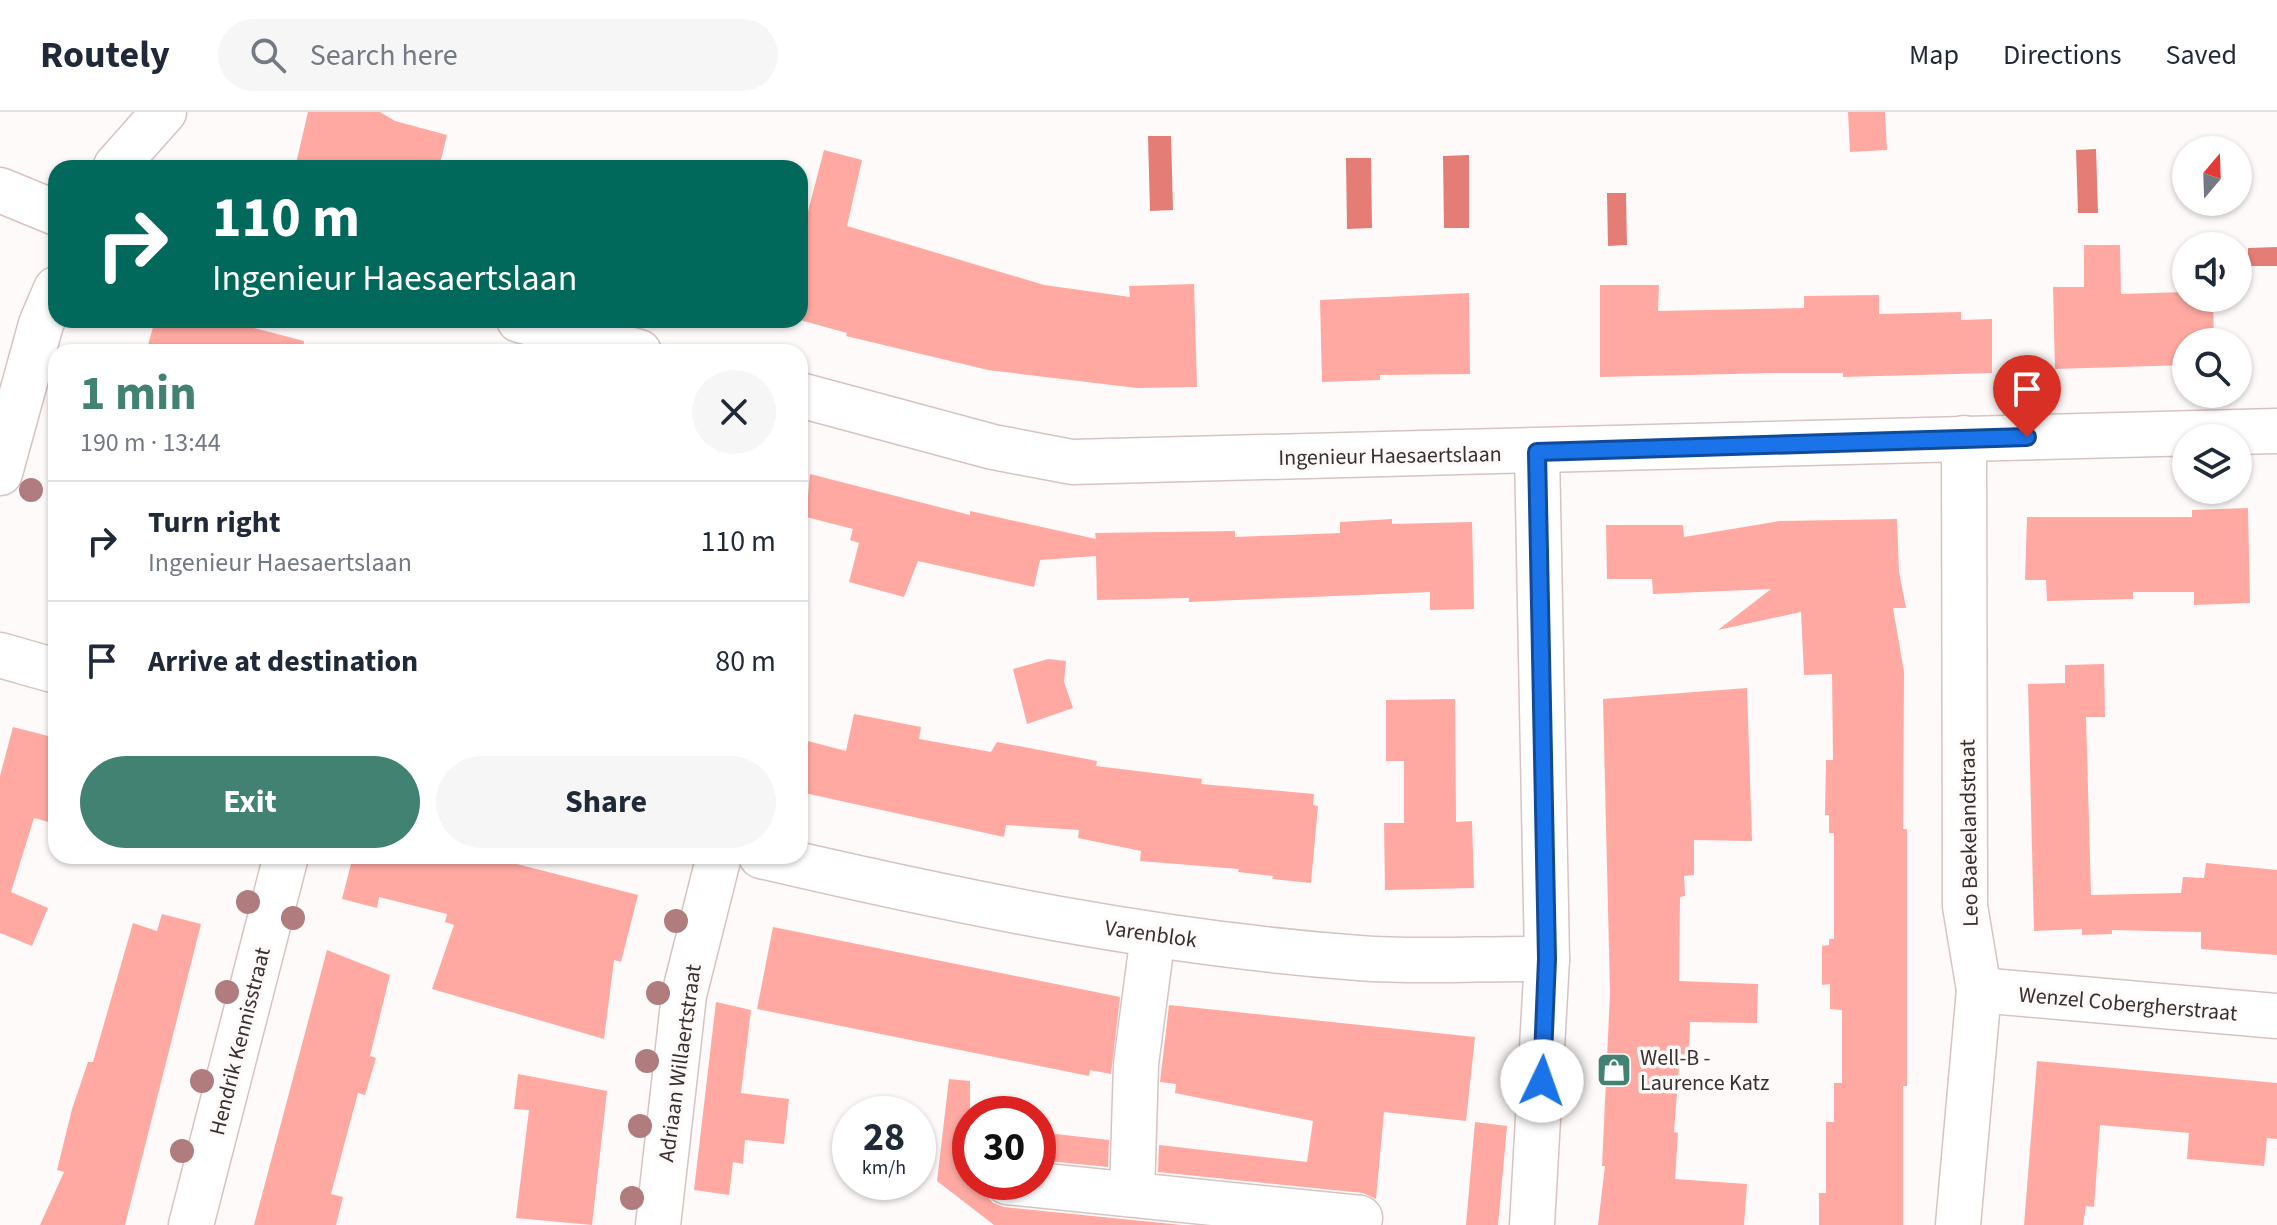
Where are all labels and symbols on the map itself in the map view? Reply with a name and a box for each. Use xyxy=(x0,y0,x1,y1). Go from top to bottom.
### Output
north arrow xyxy=(2172,136,2252,216)
pin xyxy=(1993,355,2061,437)
street label: Ingenieur Haesaertslaan xyxy=(1278,438,1502,474)
street label: Leo Baekelandstraat xyxy=(1951,738,1987,927)
street label: Varenblok xyxy=(1103,912,1199,956)
street label: Hendrik Kennisstraat xyxy=(201,943,279,1139)
street label: Adriaan Willaertstraat xyxy=(650,962,710,1164)
street label: Wenzel Cobergherstraat xyxy=(2017,978,2239,1030)
position arrow xyxy=(1500,1039,1584,1123)
place label: Well-B - Laurence Katz xyxy=(1640,1042,1769,1099)
shop icon: Well-B - Laurence Katz xyxy=(1595,1051,1633,1089)
speed limit sign: 30 xyxy=(952,1096,1056,1200)

